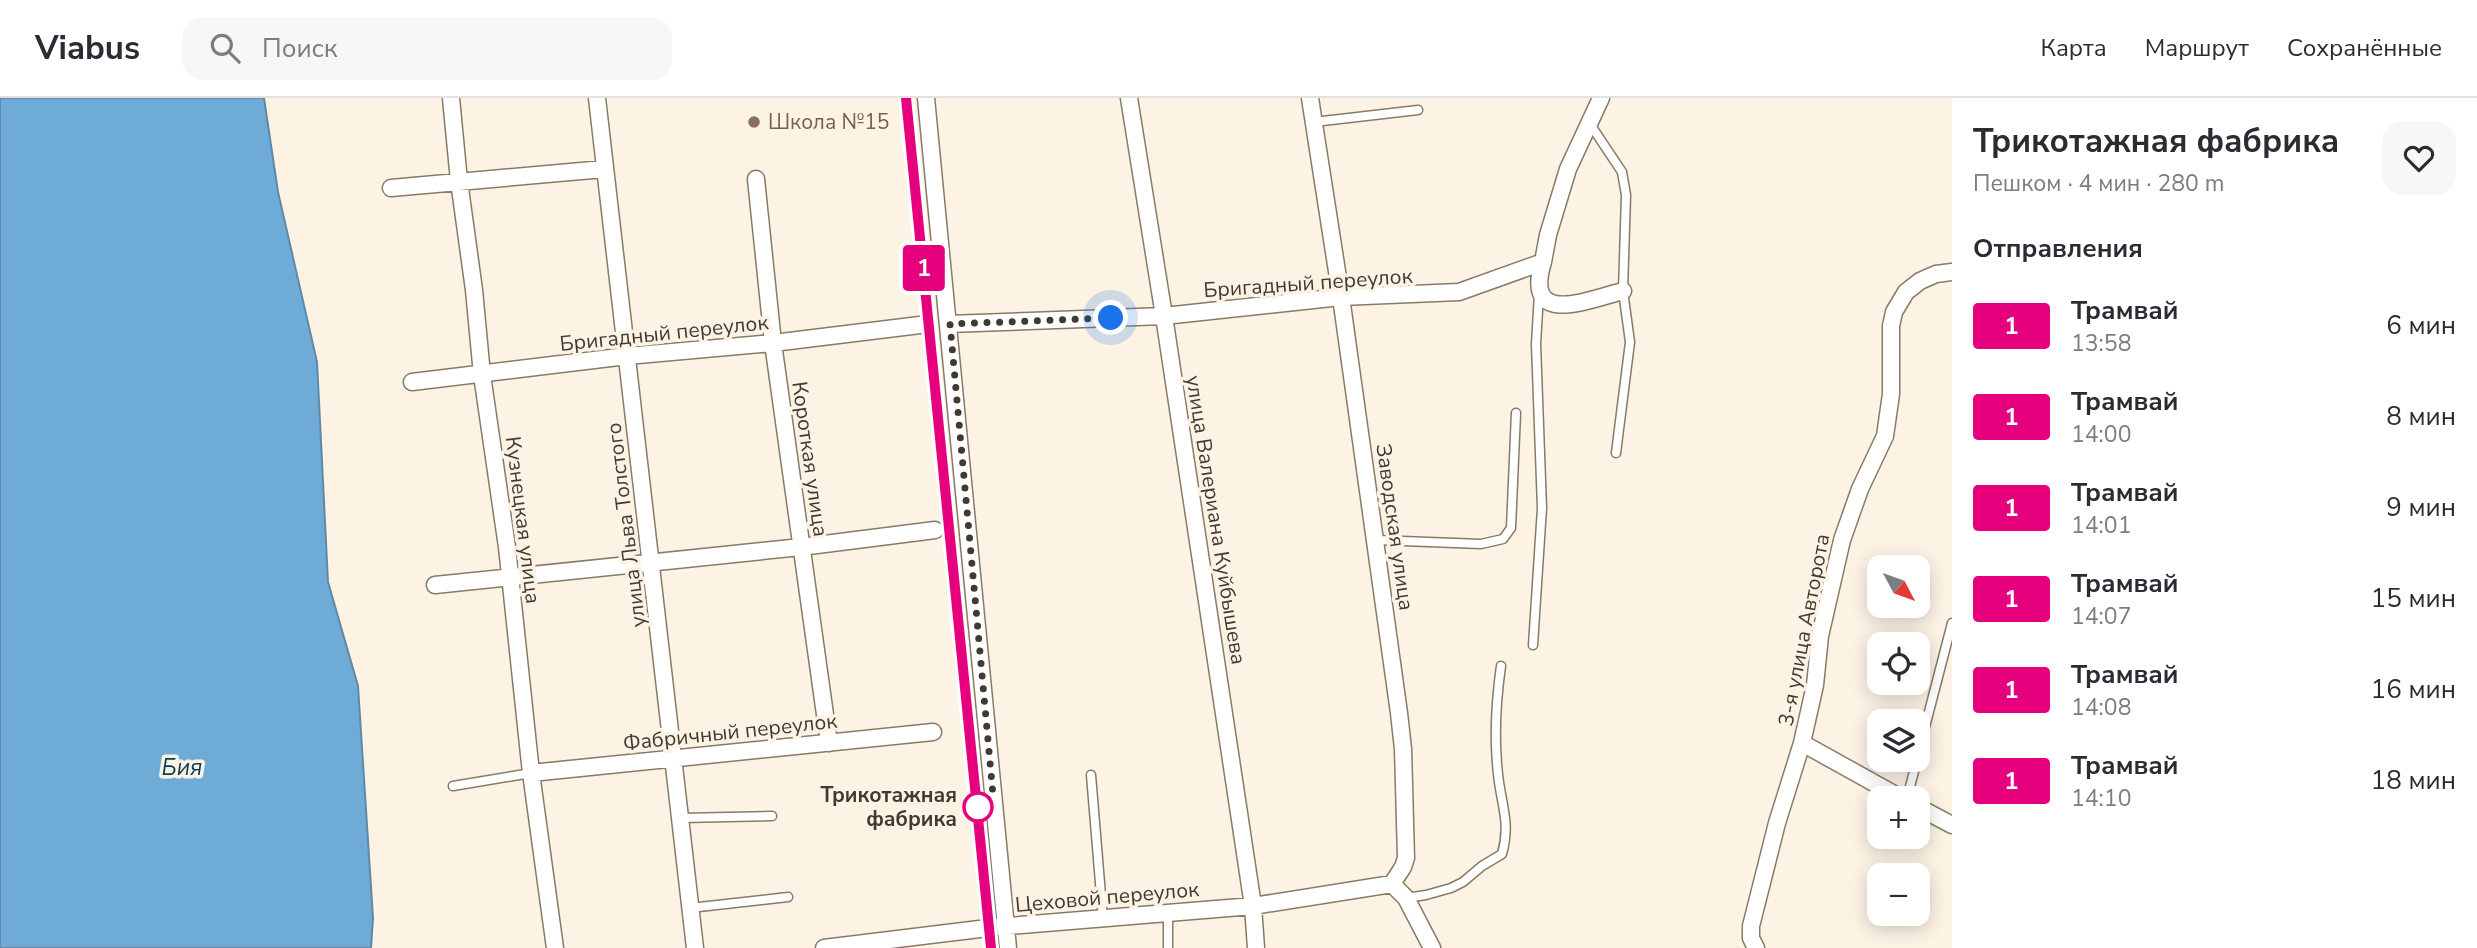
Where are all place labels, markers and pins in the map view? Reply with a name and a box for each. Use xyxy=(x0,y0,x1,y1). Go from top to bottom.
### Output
place label: Школа №15 xyxy=(768,108,889,136)
marker: Школа №15 xyxy=(746,114,762,130)
place label: Трикотажная фабрика xyxy=(821,781,957,833)
marker: Трикотажная фабрика xyxy=(963,792,993,822)

